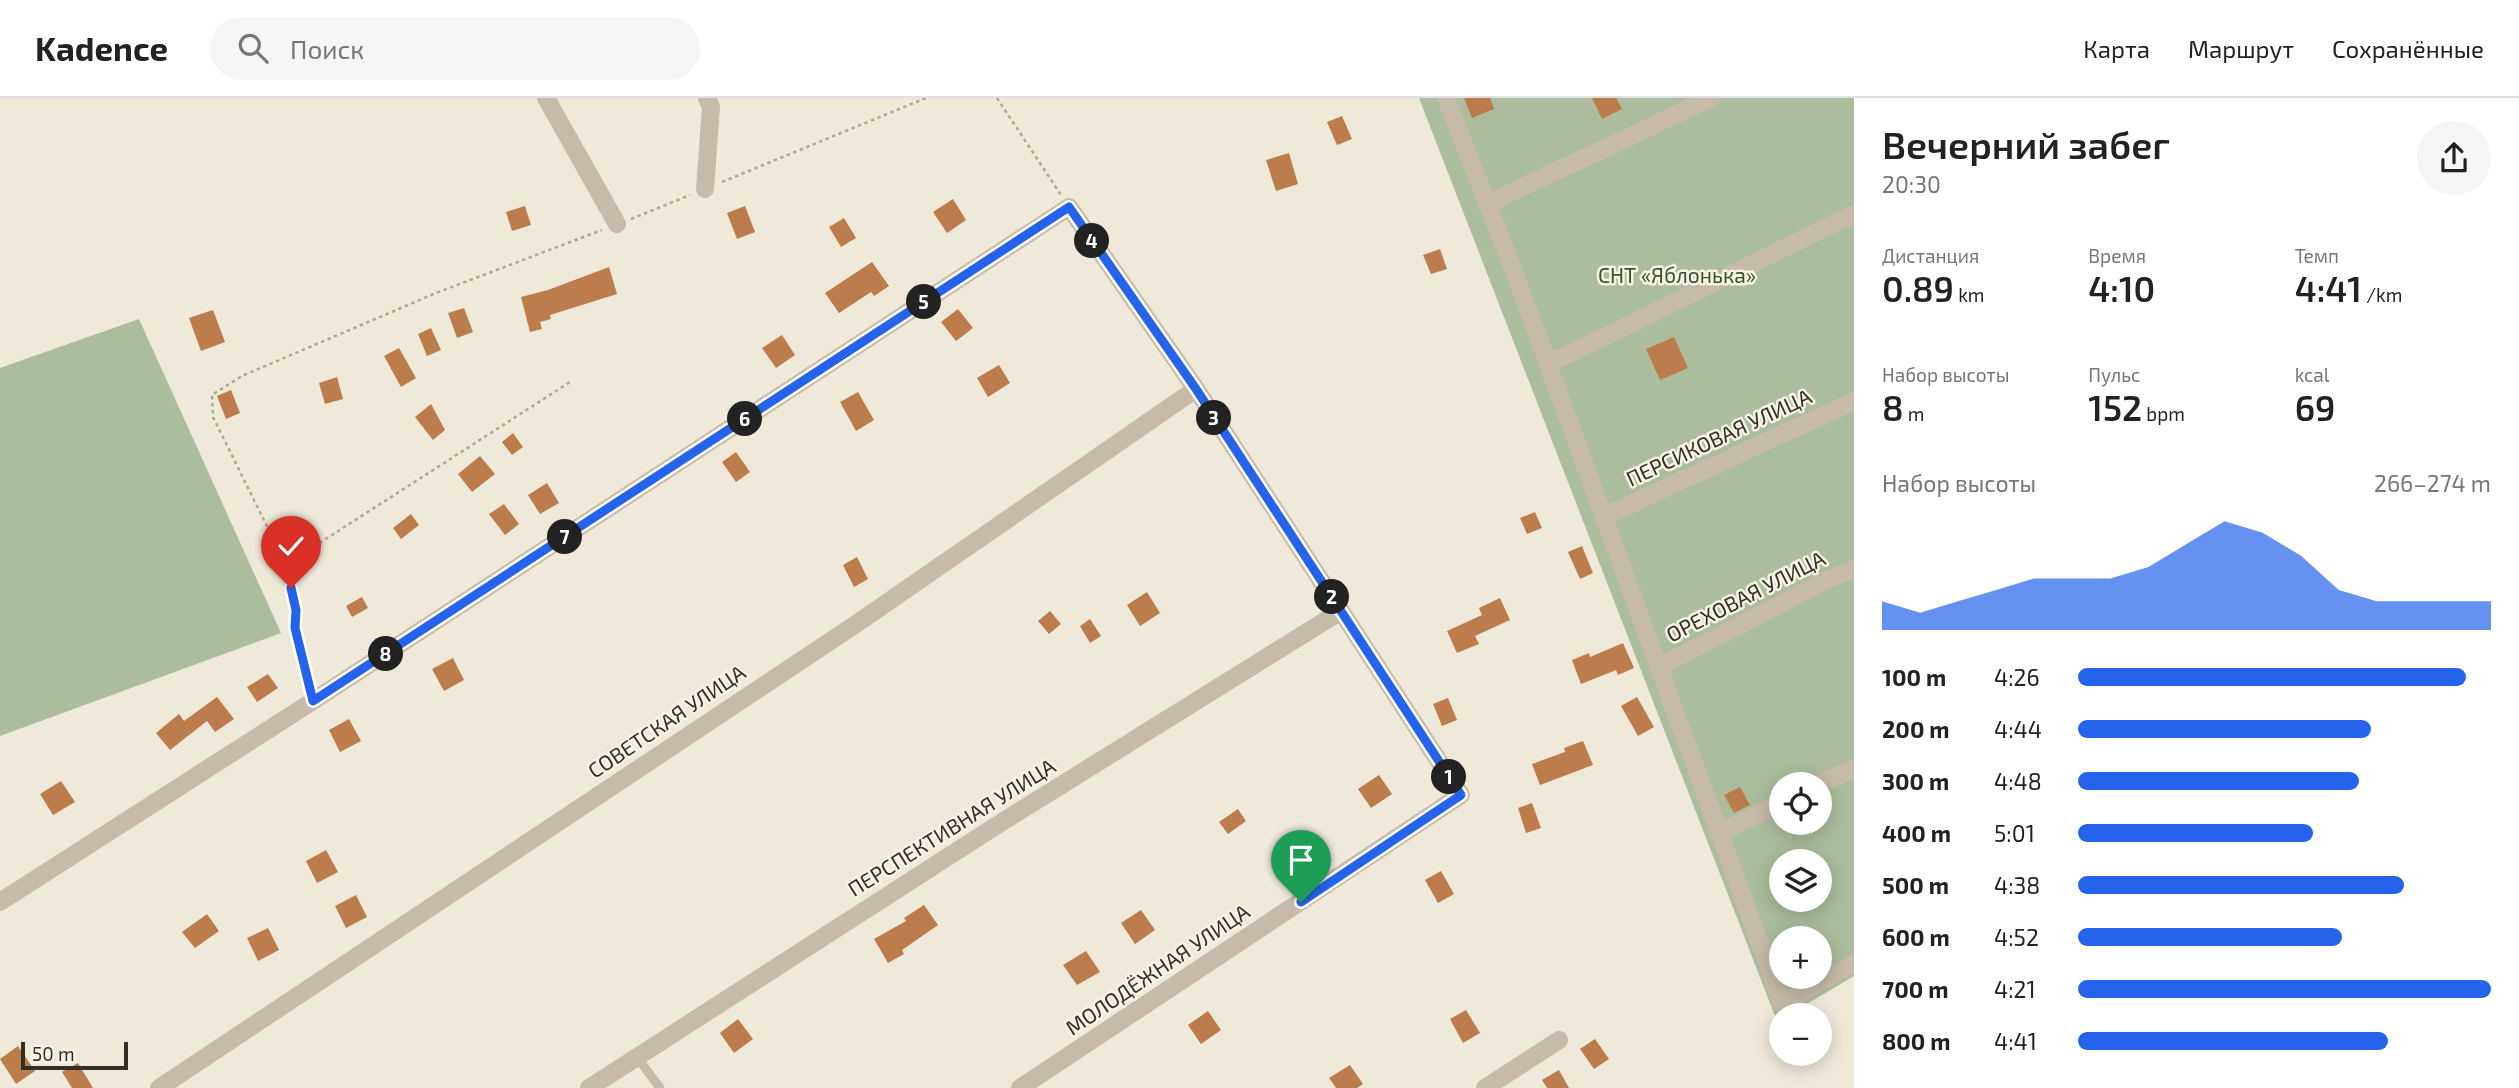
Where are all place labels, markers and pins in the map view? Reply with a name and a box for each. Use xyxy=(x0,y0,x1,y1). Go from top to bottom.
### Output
pin: 4 xyxy=(1074,223,1110,258)
pin: 5 xyxy=(906,284,942,320)
pin: 3 xyxy=(1196,400,1232,436)
pin: 6 xyxy=(728,402,762,436)
pin xyxy=(261,516,321,588)
pin: 7 xyxy=(548,520,582,555)
pin: 2 xyxy=(1314,580,1350,614)
pin: 8 xyxy=(368,636,404,672)
pin: 1 xyxy=(1432,760,1466,794)
pin xyxy=(1271,830,1331,902)

